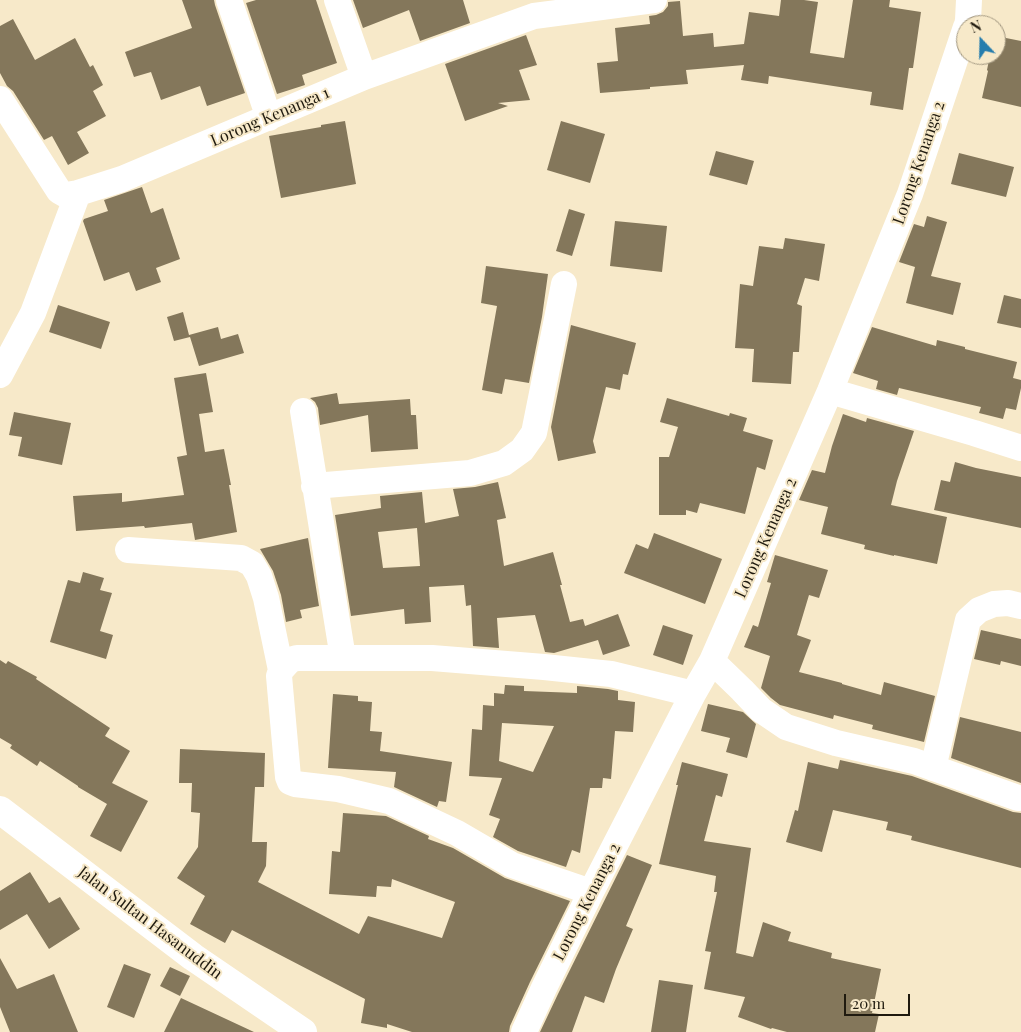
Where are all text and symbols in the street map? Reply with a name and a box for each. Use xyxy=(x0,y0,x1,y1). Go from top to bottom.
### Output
north arrow xyxy=(956,15,1006,65)
text: N xyxy=(968,16,984,37)
street label: Lorong Kenanga 1 xyxy=(208,83,332,151)
street label: Lorong Kenanga 2 xyxy=(889,99,949,227)
street label: Lorong Kenanga 2 xyxy=(731,475,801,601)
street label: Lorong Kenanga 2 xyxy=(549,840,625,964)
street label: Jalan Sultan Hasanuddin xyxy=(74,863,226,983)
scale bar xyxy=(846,984,912,1016)
text: 20 m xyxy=(852,993,885,1013)

